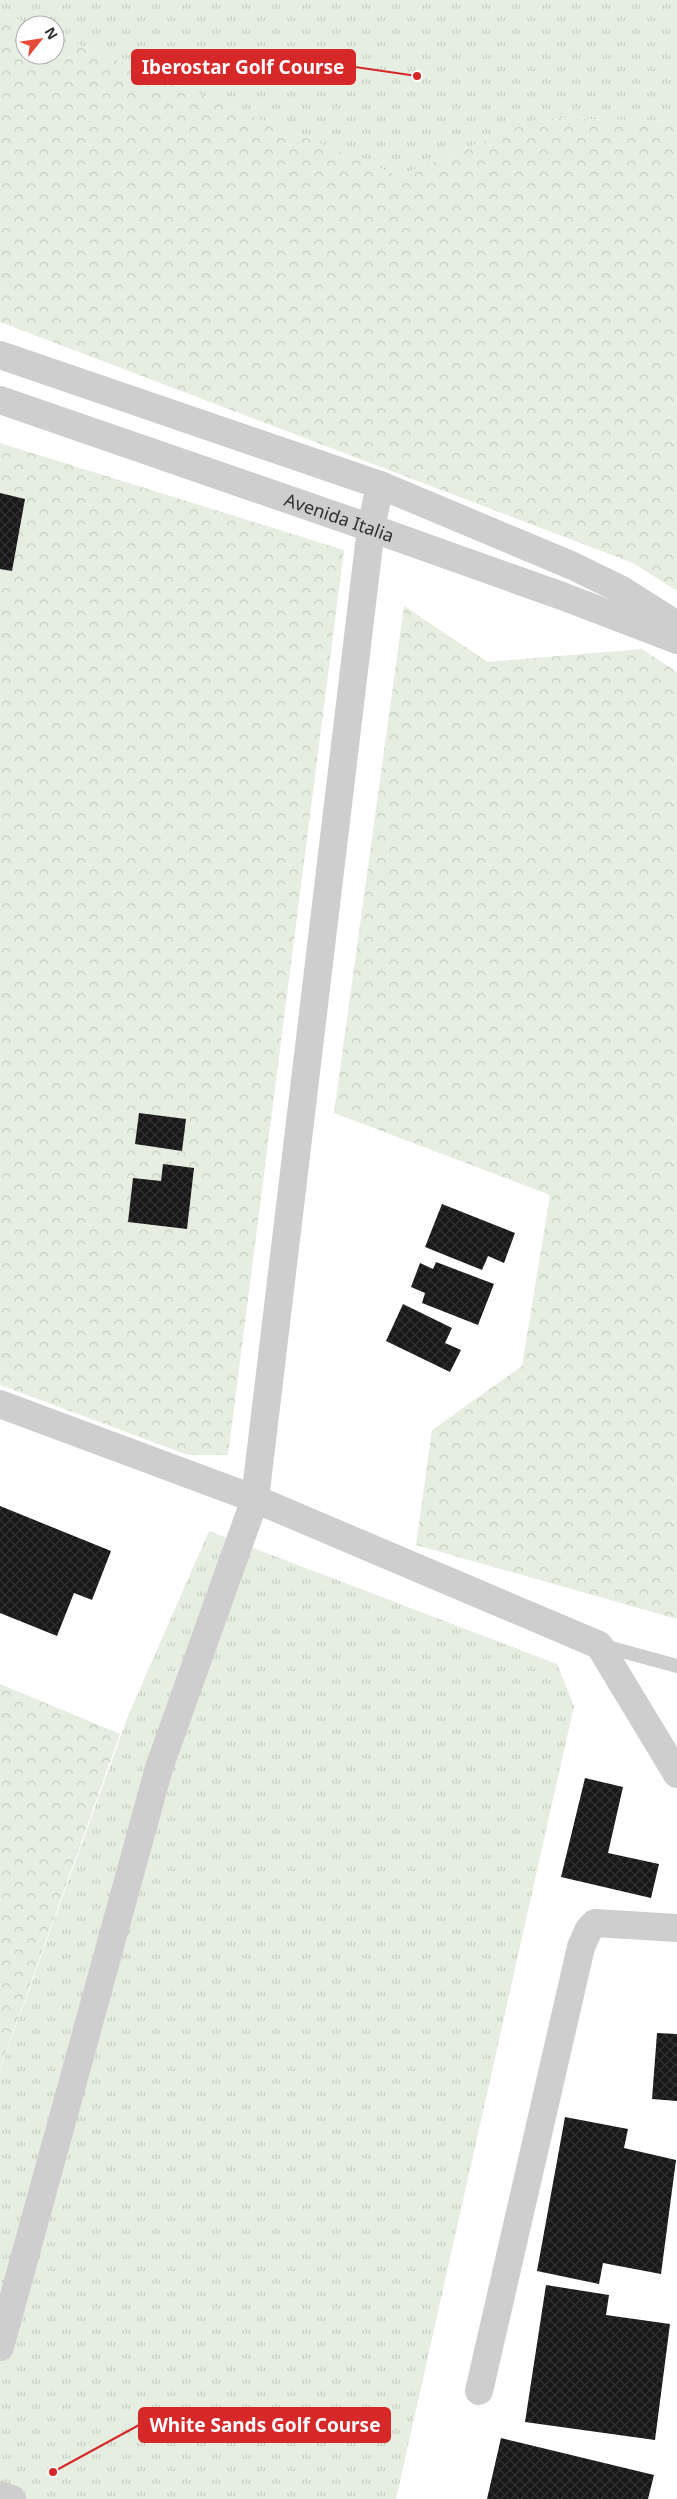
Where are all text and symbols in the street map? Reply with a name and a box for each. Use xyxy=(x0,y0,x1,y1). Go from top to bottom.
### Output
north arrow xyxy=(15,15,65,65)
text: N xyxy=(41,24,63,43)
callout: Iberostar Golf Course xyxy=(132,50,355,84)
text: Iberostar Golf Course xyxy=(142,54,344,80)
street label: Avenida Italia xyxy=(281,487,397,547)
callout: White Sands Golf Course xyxy=(139,2408,390,2442)
text: White Sands Golf Course xyxy=(149,2412,381,2438)

